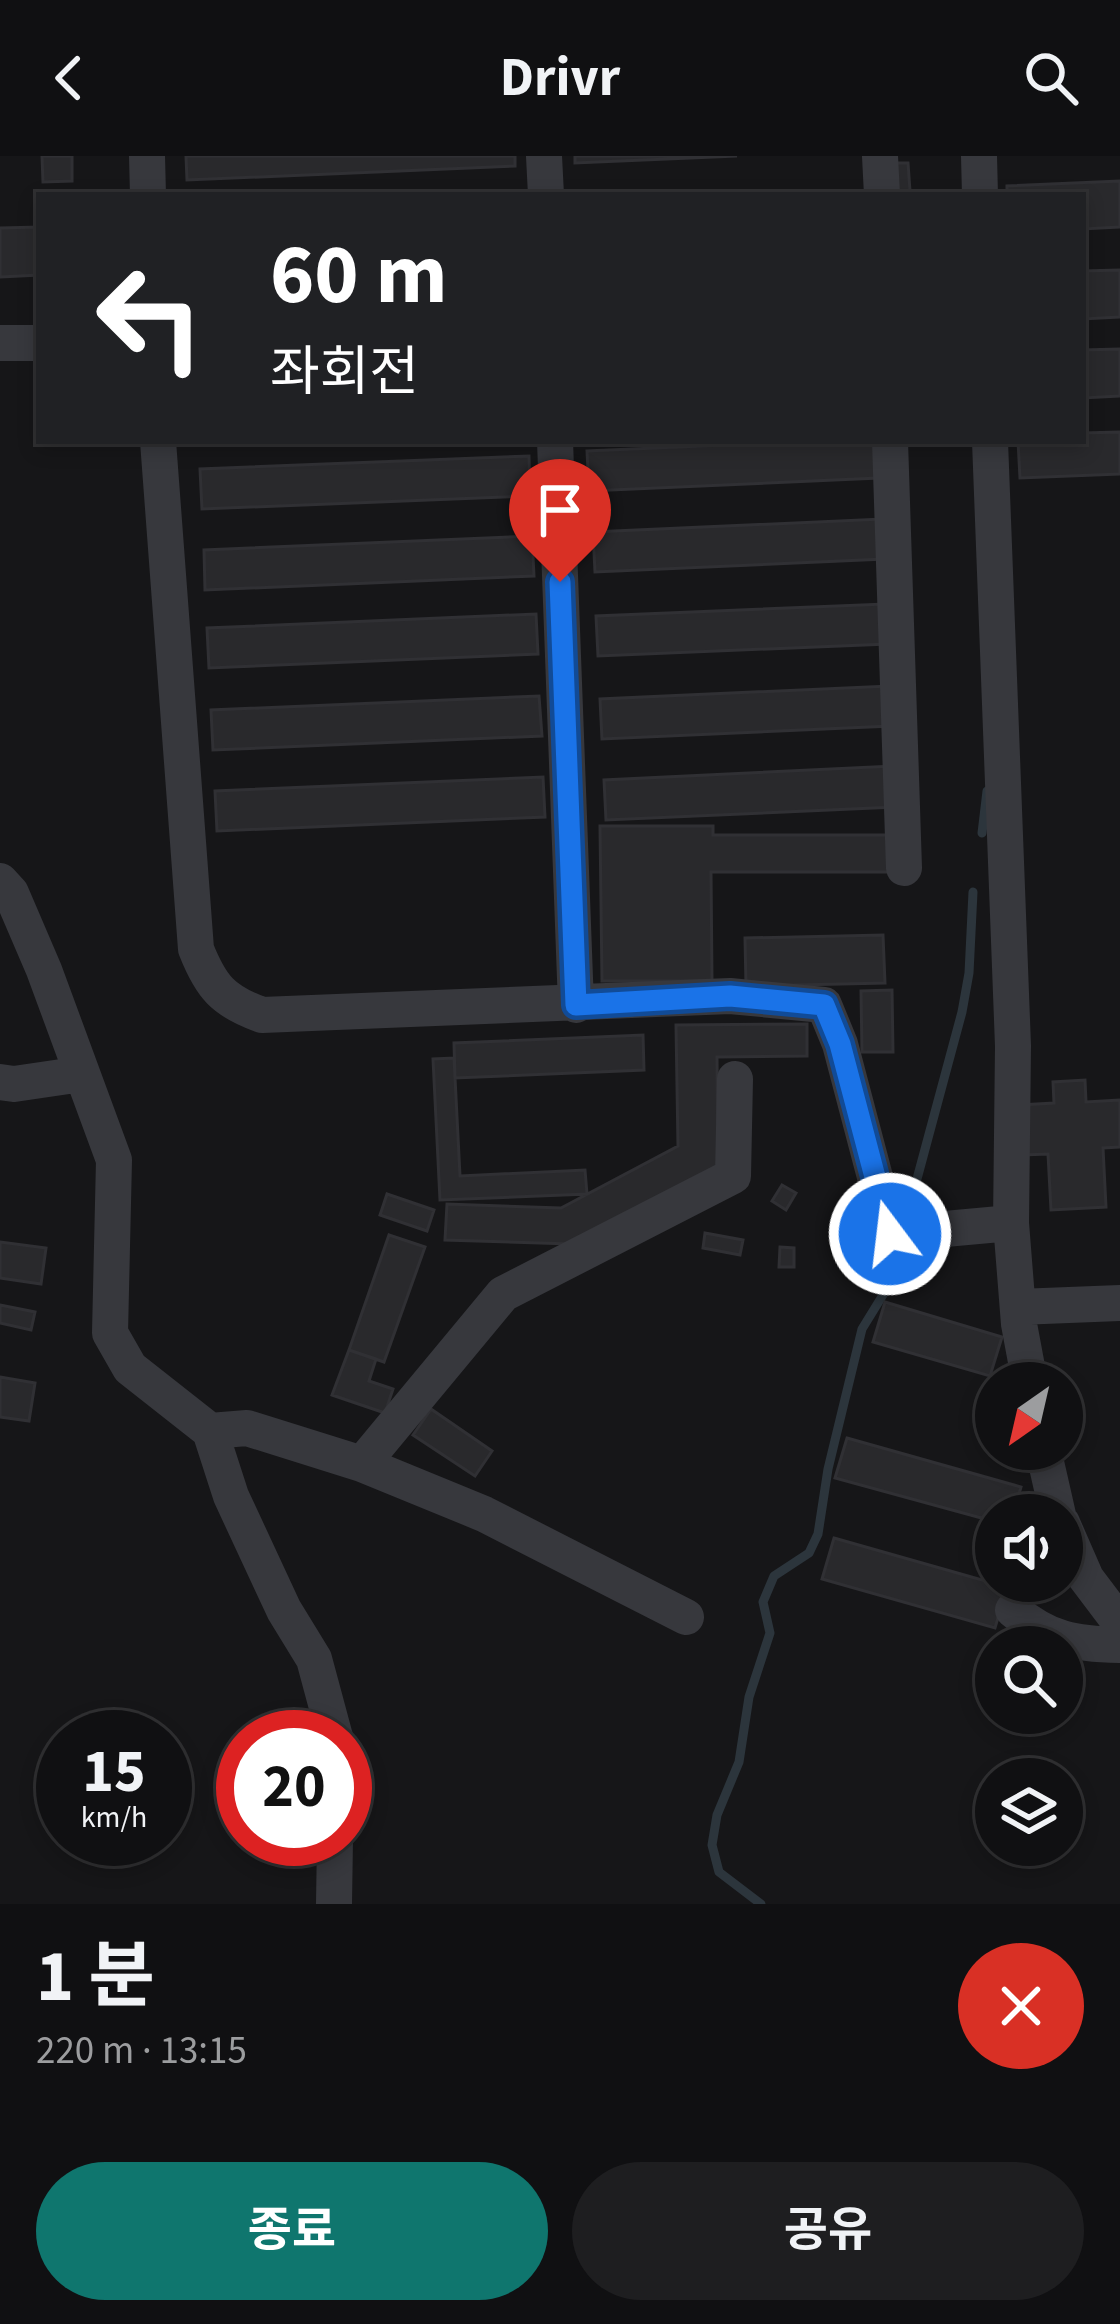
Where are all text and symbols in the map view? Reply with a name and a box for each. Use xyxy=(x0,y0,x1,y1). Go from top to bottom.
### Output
text: Drivr xyxy=(500,40,620,117)
icon: back xyxy=(36,45,102,111)
icon: search xyxy=(1018,45,1084,111)
text: 60 m xyxy=(270,216,448,336)
icon: left xyxy=(72,240,228,396)
text: 좌회전 xyxy=(270,335,419,412)
pin xyxy=(509,459,611,582)
icon: arrive xyxy=(527,477,593,543)
position arrow xyxy=(827,1171,953,1297)
north arrow xyxy=(975,1362,1083,1470)
map controls xyxy=(975,1362,1083,1866)
button: sound xyxy=(975,1494,1083,1602)
button: search xyxy=(975,1626,1083,1734)
speed limit sign: 20 xyxy=(216,1710,372,1866)
text: 15 xyxy=(82,1730,146,1815)
button: layers xyxy=(975,1758,1083,1866)
text: km/h xyxy=(81,1796,147,1839)
text: 1 분 xyxy=(36,1926,155,2029)
button: close xyxy=(958,1943,1084,2069)
text: 220 m · 13:15 xyxy=(36,2023,247,2079)
button: 종료 xyxy=(36,2162,548,2300)
button: 공유 xyxy=(572,2162,1084,2300)

